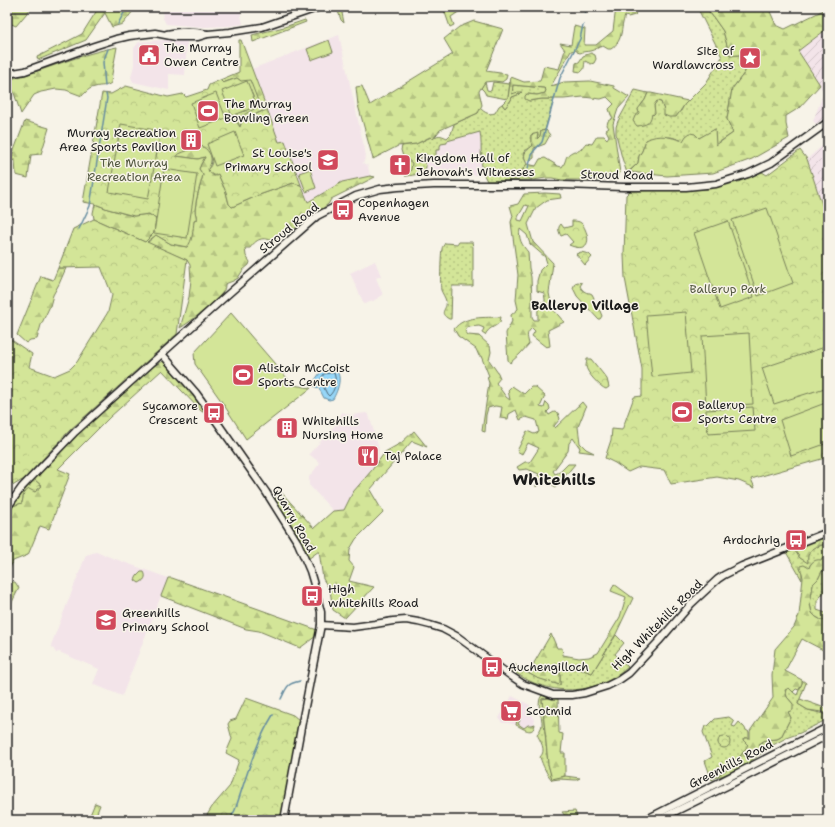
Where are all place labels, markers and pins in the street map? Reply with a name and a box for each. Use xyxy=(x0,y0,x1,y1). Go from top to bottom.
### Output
place label: The Murray Owen Centre xyxy=(164,40,239,70)
public building icon: The Murray Owen Centre xyxy=(136,42,162,68)
place label: Site of Wardlawcross xyxy=(652,43,735,73)
place icon: Site of Wardlawcross xyxy=(737,45,763,71)
place label: The Murray Bowling Green xyxy=(224,96,309,126)
sports icon: The Murray Bowling Green xyxy=(195,98,221,124)
place label: Murray Recreation Area Sports Pavilion xyxy=(59,125,176,155)
building icon: Murray Recreation Area Sports Pavilion xyxy=(178,127,204,153)
place label: St Louise's Primary School xyxy=(225,145,312,175)
school or university icon: St Louise's Primary School xyxy=(315,147,341,173)
place label: Kingdom Hall of Jehovah's Witnesses xyxy=(416,150,535,180)
church icon: Kingdom Hall of Jehovah's Witnesses xyxy=(387,152,413,178)
place label: Copenhagen Avenue xyxy=(358,195,429,225)
bus stop icon: Copenhagen Avenue xyxy=(330,197,356,223)
place label: Alistair McCoist Sports Centre xyxy=(258,360,350,390)
sports icon: Alistair McCoist Sports Centre xyxy=(230,362,256,388)
place label: Ballerup Sports Centre xyxy=(698,397,777,427)
place label: Sycamore Crescent xyxy=(142,398,198,428)
sports icon: Ballerup Sports Centre xyxy=(669,399,695,425)
bus stop icon: Sycamore Crescent xyxy=(201,400,227,426)
place label: Whitehills Nursing Home xyxy=(302,413,384,443)
building icon: Whitehills Nursing Home xyxy=(274,415,300,441)
restaurant icon: Taj Palace xyxy=(355,443,381,469)
place label: Taj Palace xyxy=(384,448,442,464)
bus stop icon: Ardochrig xyxy=(783,527,809,553)
place label: Ardochrig xyxy=(723,532,780,548)
place label: High whitehills Road xyxy=(328,581,419,611)
bus stop icon: High whitehills Road xyxy=(299,583,325,609)
place label: Greenhills Primary School xyxy=(122,605,209,635)
school or university icon: Greenhills Primary School xyxy=(93,607,119,633)
bus stop icon: Auchengilloch xyxy=(479,654,505,680)
place label: Auchengilloch xyxy=(508,659,589,675)
supermarket icon: Scotmid xyxy=(498,698,524,724)
place label: Scotmid xyxy=(526,703,572,719)

